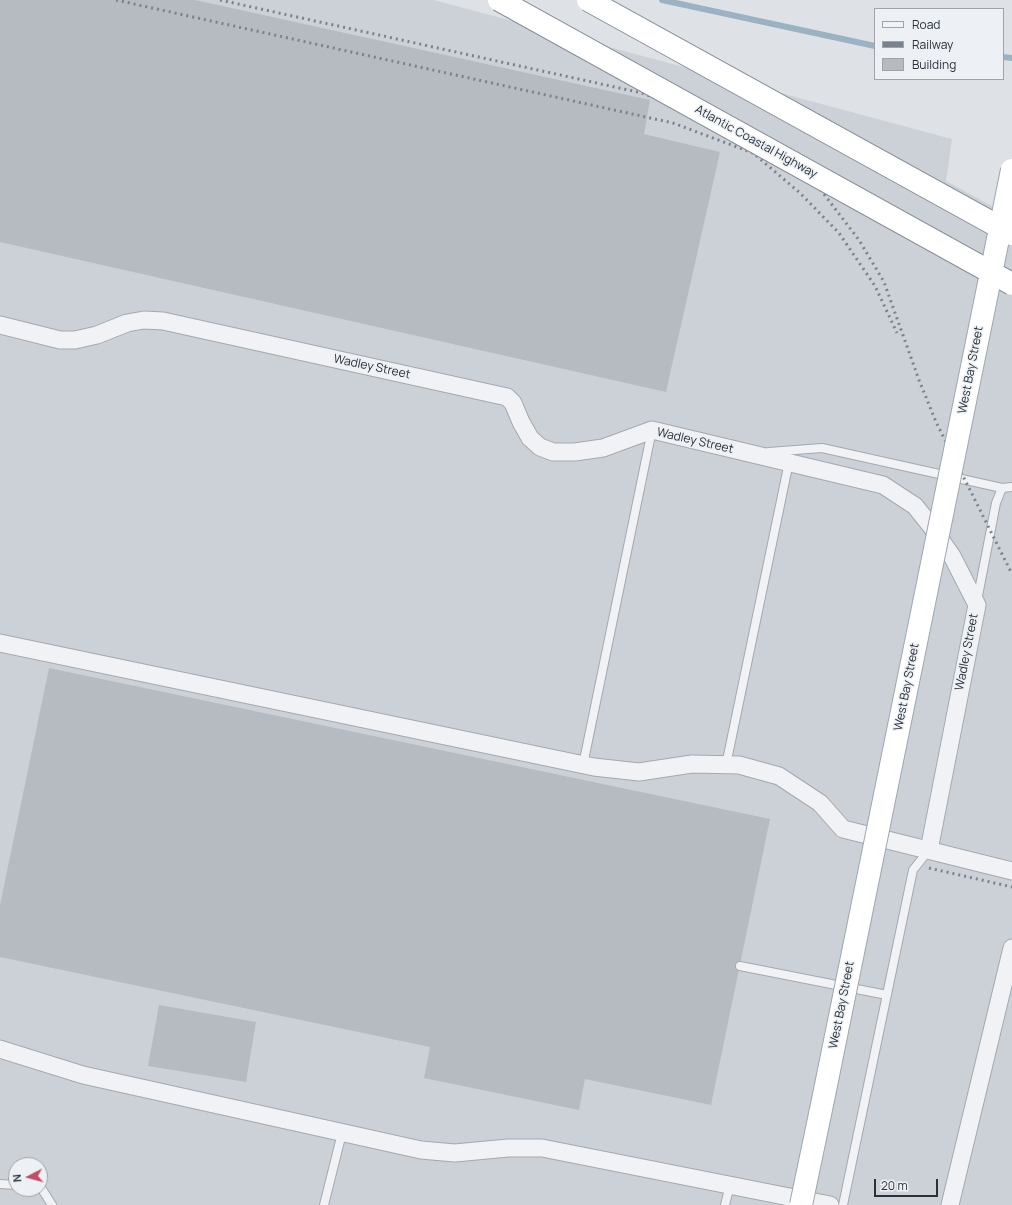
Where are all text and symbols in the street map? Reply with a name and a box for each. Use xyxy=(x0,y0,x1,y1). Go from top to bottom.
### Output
legend xyxy=(874,8,1004,80)
text: Road xyxy=(912,16,940,33)
text: Railway xyxy=(912,36,953,53)
text: Building xyxy=(912,56,956,73)
street label: Atlantic Coastal Highway xyxy=(692,102,820,182)
street label: West Bay Street xyxy=(955,325,987,415)
street label: Wadley Street xyxy=(332,352,412,382)
street label: Wadley Street xyxy=(655,425,735,457)
street label: Wadley Street xyxy=(952,612,982,692)
street label: West Bay Street xyxy=(891,642,923,732)
street label: West Bay Street xyxy=(826,960,858,1050)
north arrow xyxy=(8,1157,48,1197)
scale bar xyxy=(876,1171,940,1197)
text: N xyxy=(9,1173,24,1183)
text: 20 m xyxy=(881,1177,908,1194)

